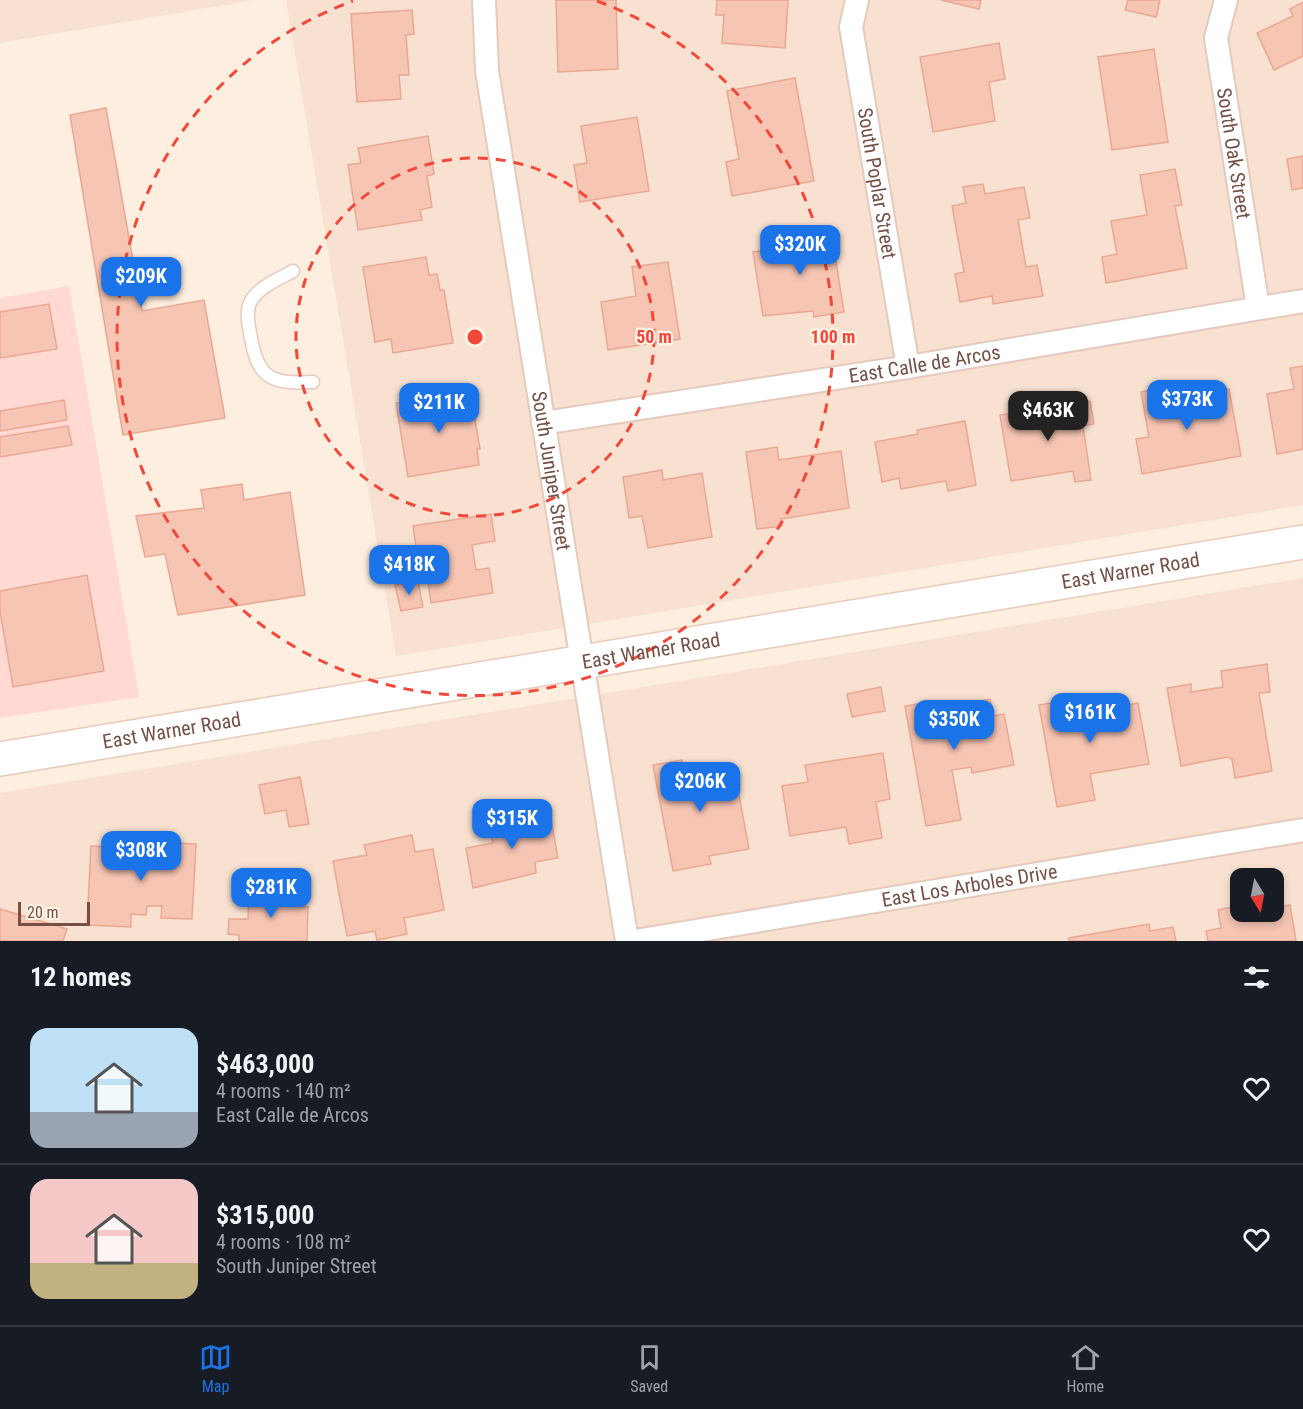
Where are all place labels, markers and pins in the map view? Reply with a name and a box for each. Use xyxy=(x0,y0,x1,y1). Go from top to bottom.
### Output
pin: $320K xyxy=(758,225,842,276)
pin: $209K xyxy=(99,257,183,308)
centre of rings xyxy=(465,327,485,347)
pin: $373K xyxy=(1145,380,1229,431)
pin: $211K xyxy=(397,383,481,434)
pin: $463K xyxy=(1006,391,1090,442)
pin: $418K xyxy=(367,545,451,596)
pin: $161K xyxy=(1048,693,1132,744)
pin: $350K xyxy=(912,700,996,751)
pin: $206K xyxy=(658,762,742,813)
pin: $315K xyxy=(470,799,554,850)
pin: $308K xyxy=(99,831,183,882)
pin: $281K xyxy=(229,868,313,919)

